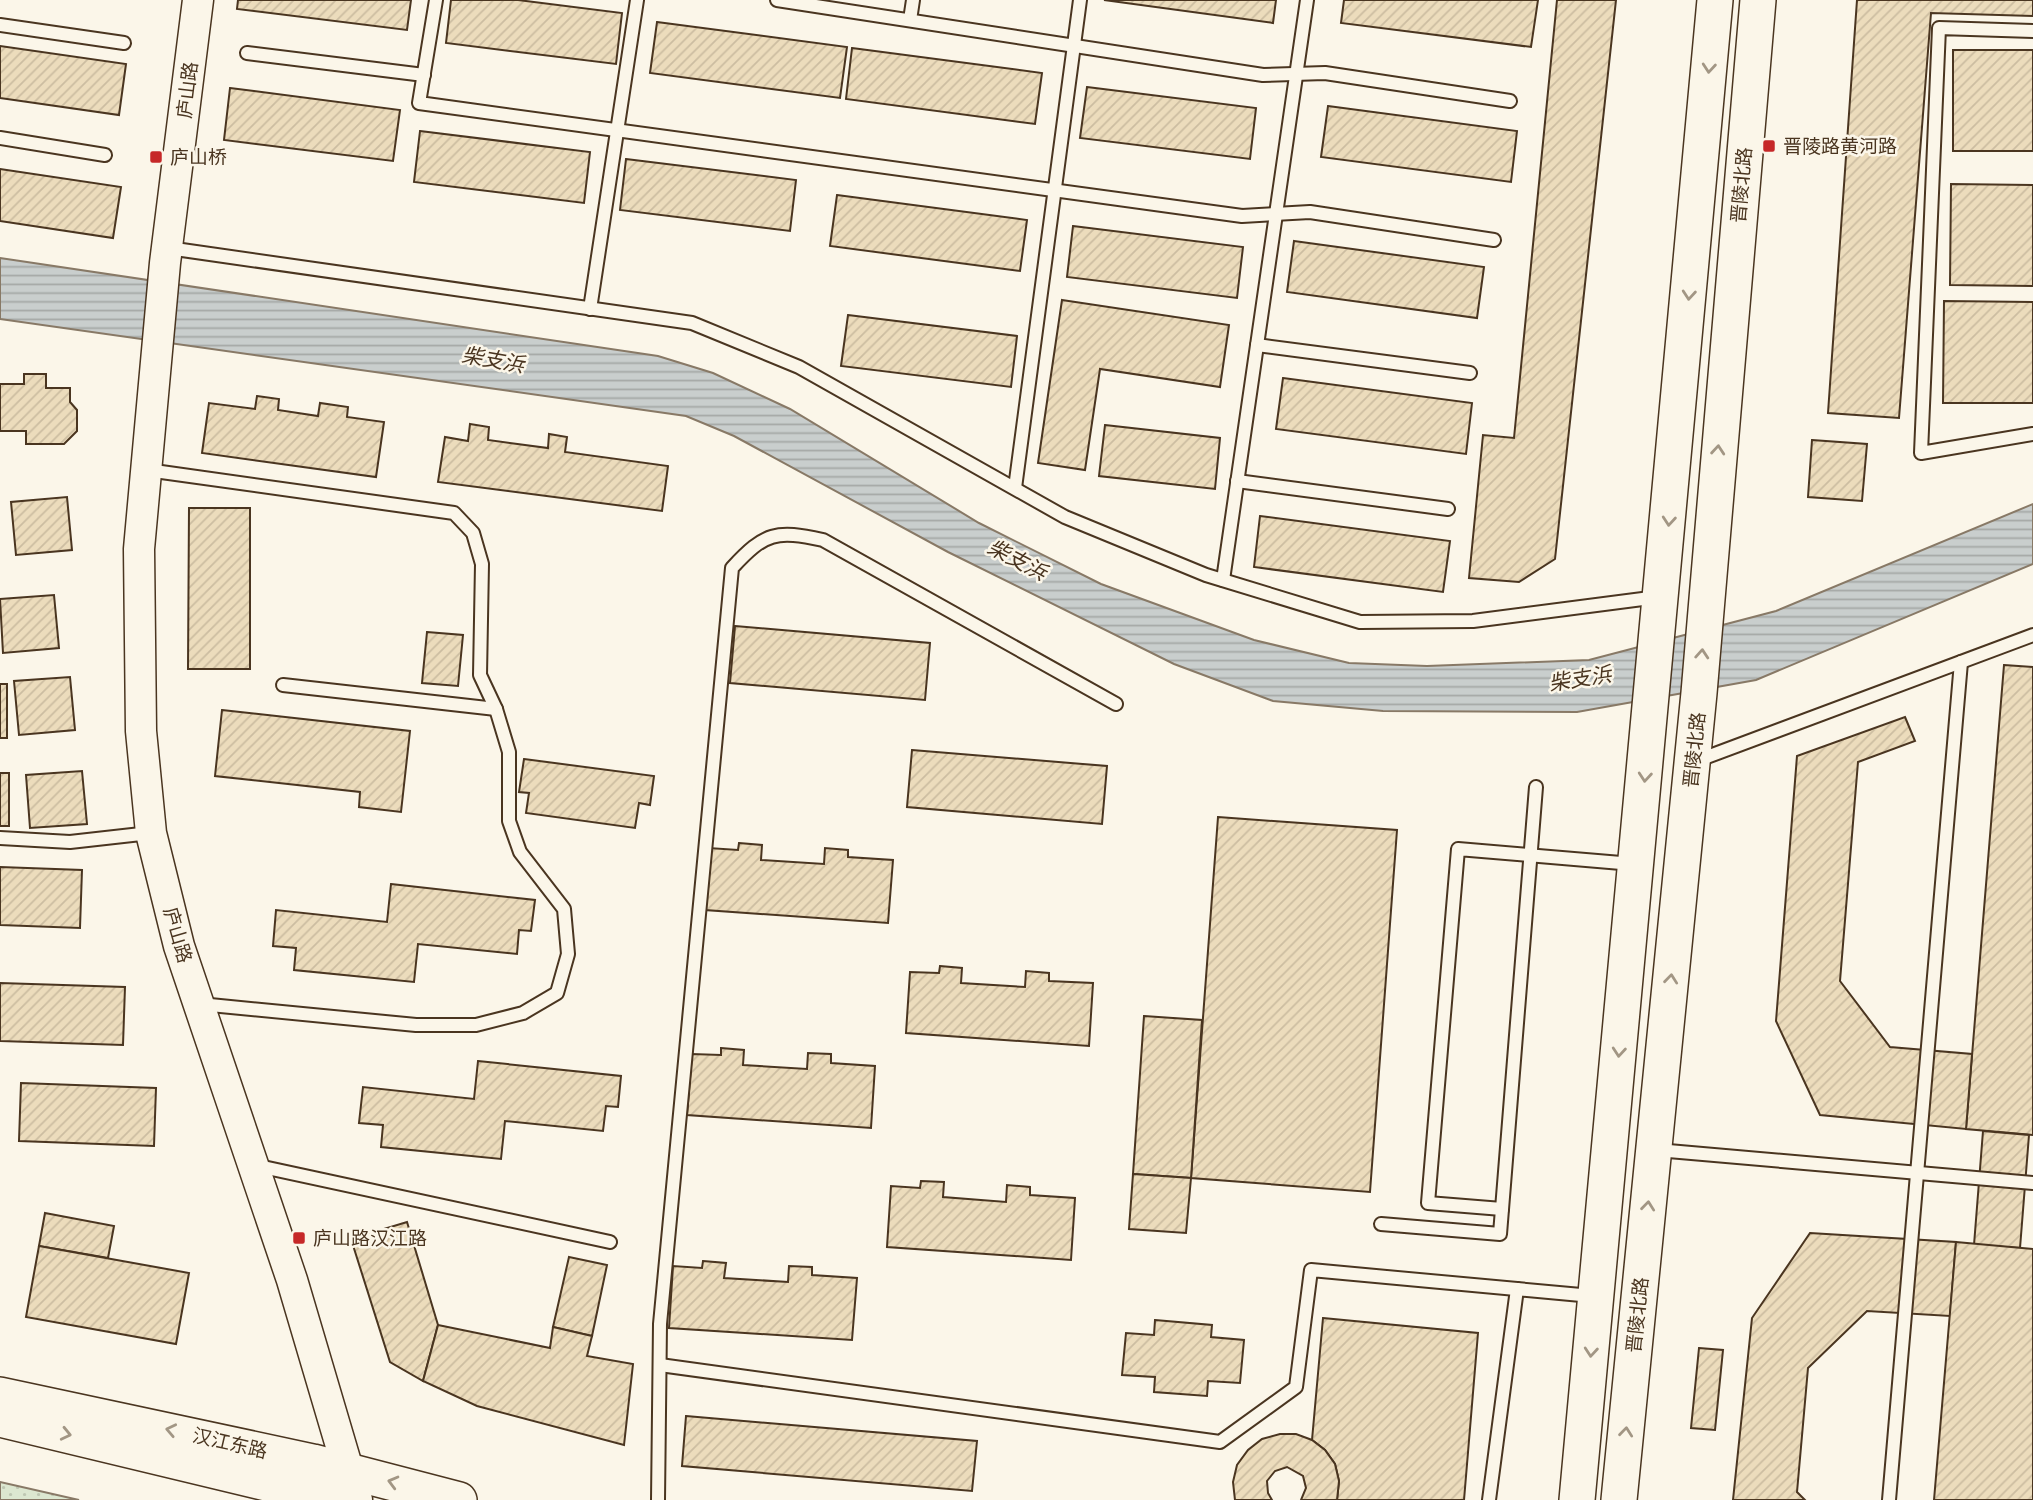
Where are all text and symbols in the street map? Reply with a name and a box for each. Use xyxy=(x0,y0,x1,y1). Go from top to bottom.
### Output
street label: 庐山路 xyxy=(172,60,201,120)
one-way arrow xyxy=(1702,63,1717,74)
place label: 晋陵路黄河路 xyxy=(1783,134,1897,157)
marker: 晋陵路黄河路 xyxy=(1761,138,1777,154)
place label: 庐山桥 xyxy=(170,145,227,168)
street label: 晋陵北路 xyxy=(1726,146,1755,224)
marker: 庐山桥 xyxy=(148,149,164,165)
one-way arrow xyxy=(1682,289,1697,300)
water label: 柴支浜 xyxy=(460,341,528,377)
one-way arrow xyxy=(1710,444,1725,455)
one-way arrow xyxy=(1662,516,1677,527)
water label: 柴支浜 xyxy=(984,533,1053,585)
one-way arrow xyxy=(1694,649,1709,660)
water label: 柴支浜 xyxy=(1547,660,1615,695)
street label: 晋陵北路 xyxy=(1678,711,1709,789)
one-way arrow xyxy=(1638,771,1653,782)
street label: 庐山路 xyxy=(160,904,197,965)
one-way arrow xyxy=(1663,974,1678,985)
one-way arrow xyxy=(1612,1047,1627,1058)
one-way arrow xyxy=(1640,1200,1655,1211)
place label: 庐山路汉江路 xyxy=(313,1226,427,1249)
marker: 庐山路汉江路 xyxy=(291,1230,307,1246)
street label: 晋陵北路 xyxy=(1621,1276,1652,1354)
one-way arrow xyxy=(1583,1346,1598,1357)
street label: 汉江东路 xyxy=(190,1423,270,1462)
one-way arrow xyxy=(165,1424,177,1438)
one-way arrow xyxy=(60,1426,72,1440)
one-way arrow xyxy=(1618,1426,1633,1437)
one-way arrow xyxy=(387,1476,399,1490)

